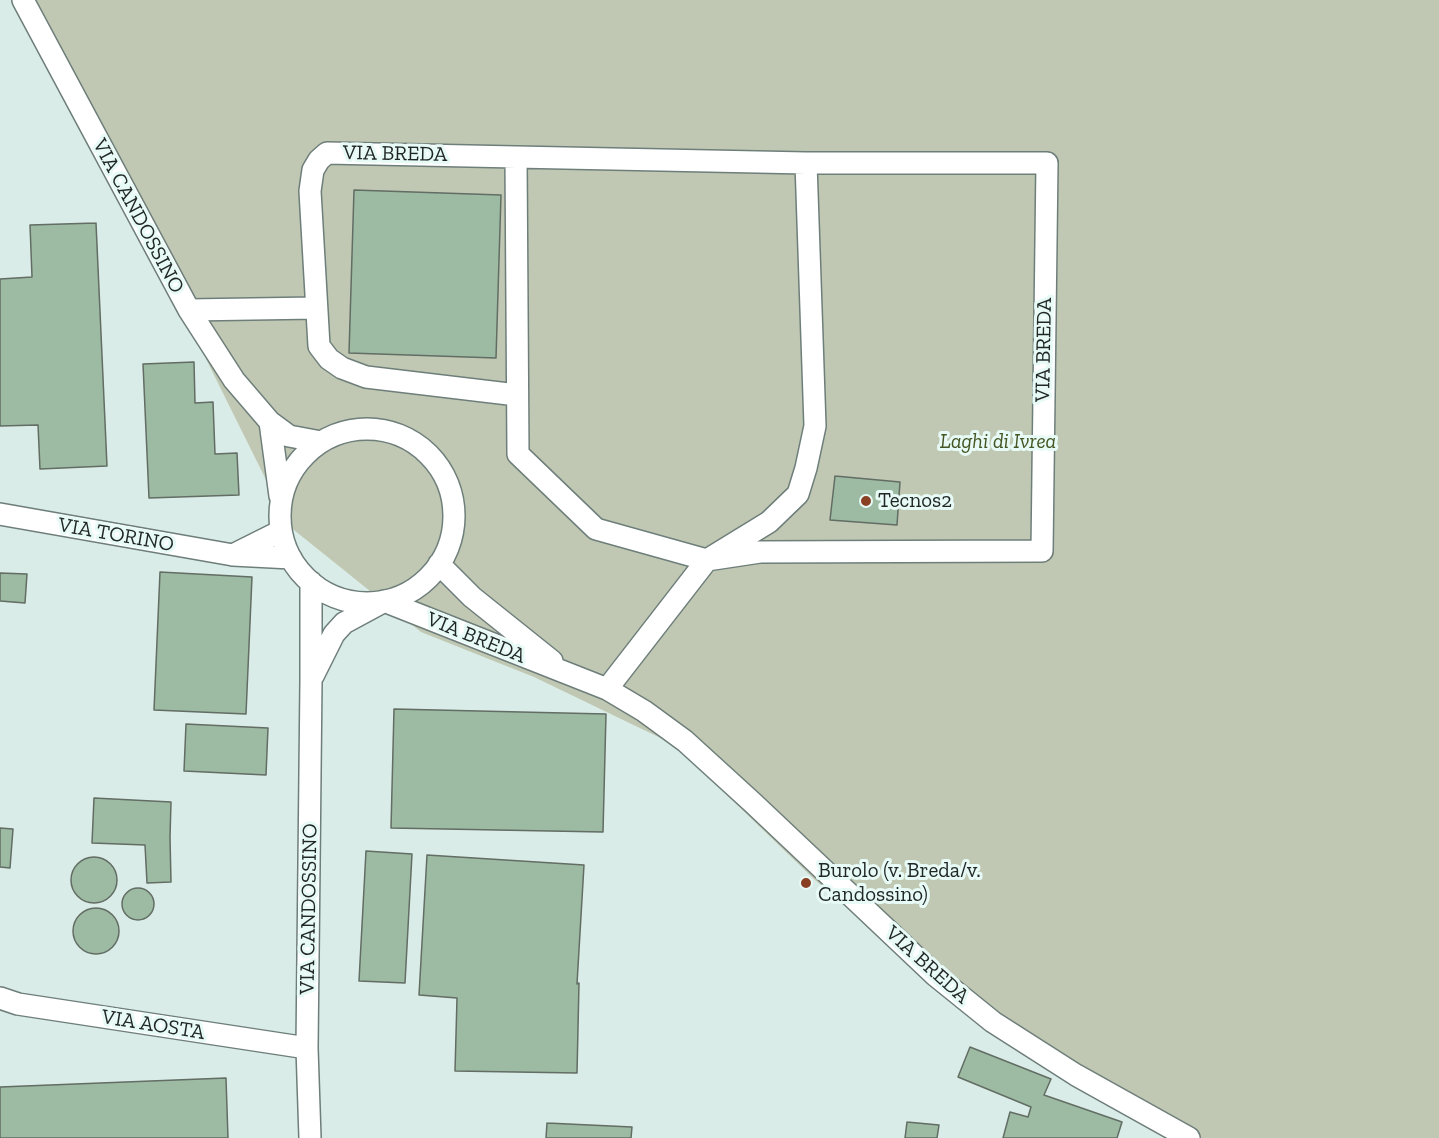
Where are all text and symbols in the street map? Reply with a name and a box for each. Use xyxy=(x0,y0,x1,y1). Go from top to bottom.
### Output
street label: VIA CANDOSSINO xyxy=(87,134,189,298)
street label: VIA BREDA xyxy=(343,140,447,168)
street label: VIA BREDA xyxy=(1030,298,1058,402)
park label: Laghi di Ivrea xyxy=(940,429,1056,455)
place label: Tecnos2 xyxy=(878,488,952,514)
marker: Tecnos2 xyxy=(859,494,873,508)
street label: VIA TORINO xyxy=(56,512,176,558)
street label: VIA BREDA xyxy=(423,607,529,669)
street label: VIA CANDOSSINO xyxy=(295,823,323,995)
place label: Burolo (v. Breda/v. Candossino) xyxy=(818,858,981,908)
marker: Burolo (v. Breda/v. Candossino) xyxy=(799,876,813,890)
street label: VIA BREDA xyxy=(880,921,974,1009)
street label: VIA AOSTA xyxy=(100,1004,206,1046)

